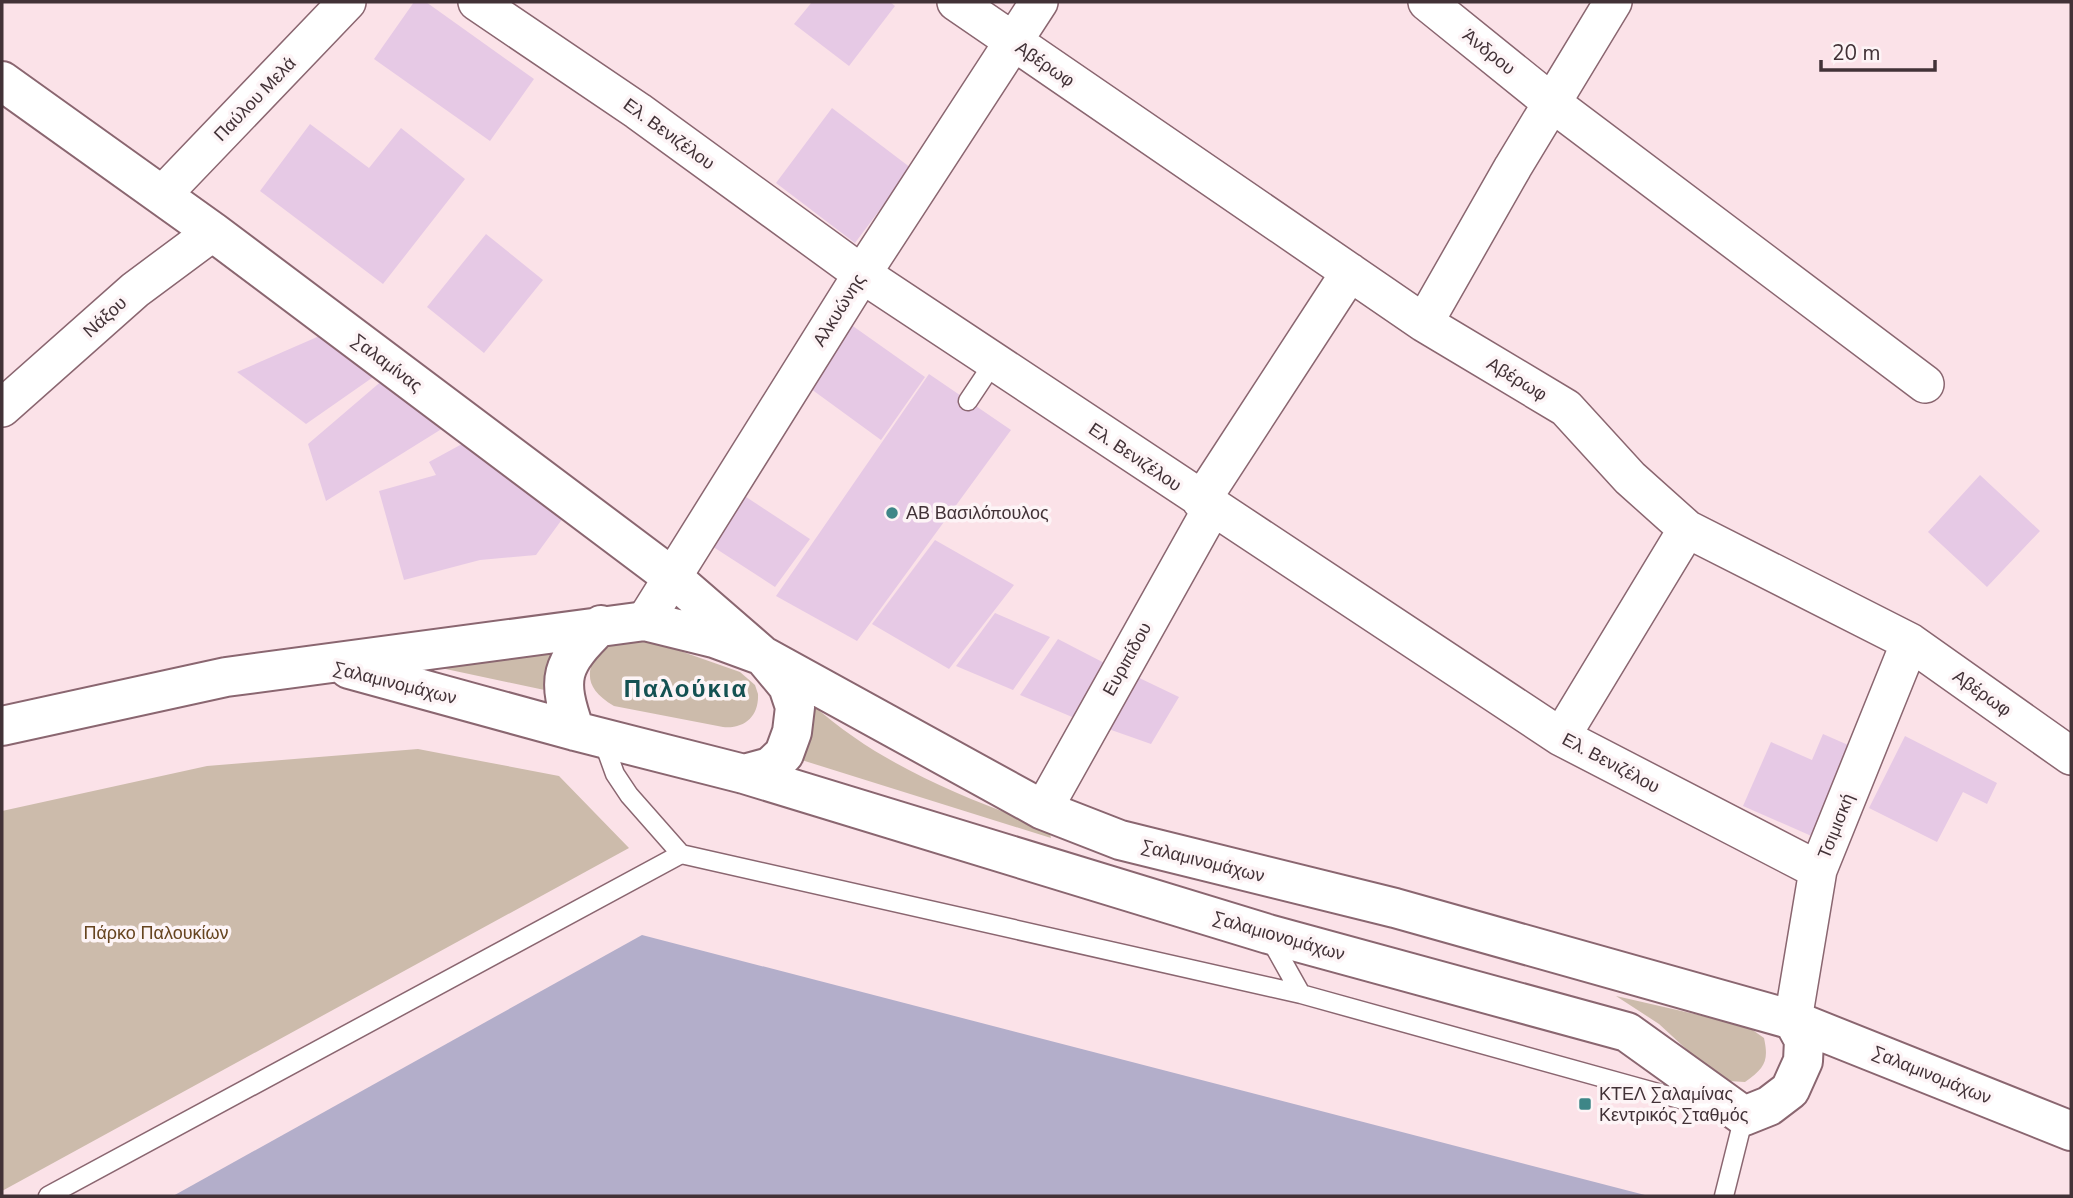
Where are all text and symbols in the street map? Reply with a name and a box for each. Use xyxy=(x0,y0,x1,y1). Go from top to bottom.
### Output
street label: Άνδρου xyxy=(1458,24,1520,80)
scale bar xyxy=(1821,28,1935,72)
street label: Αβέρωφ xyxy=(1011,35,1079,93)
text: 20 m xyxy=(1832,39,1881,67)
street label: Παύλου Μελά xyxy=(209,52,301,146)
street label: Ελ. Βενιζέλου xyxy=(619,93,719,175)
street label: Αλκυώνης xyxy=(807,269,871,351)
street label: Νάξου xyxy=(78,291,132,343)
street label: Σαλαμίνας xyxy=(347,329,427,398)
street label: Αβέρωφ xyxy=(1482,352,1552,406)
street label: Ελ. Βενιζέλου xyxy=(1084,417,1186,497)
place label: ΑΒ Βασιλόπουλος xyxy=(906,501,1049,525)
marker: ΑΒ Βασιλόπουλος xyxy=(884,505,900,521)
street label: Ευριπίδου xyxy=(1097,618,1157,700)
street label: Σαλαμινομάχων xyxy=(331,656,459,710)
street label: Αβέρωφ xyxy=(1948,664,2016,722)
district label: Παλούκια xyxy=(624,673,748,705)
street label: Ελ. Βενιζέλου xyxy=(1558,727,1664,799)
street label: Τσιμισκή xyxy=(1812,790,1860,862)
street label: Σαλαμινομάχων xyxy=(1139,834,1267,888)
street label: Σαλαμιονομάχων xyxy=(1210,906,1348,966)
park label: Πάρκο Παλουκίων xyxy=(83,921,229,945)
street label: Σαλαμινομάχων xyxy=(1869,1040,1995,1110)
place label: ΚΤΕΛ Σαλαμίνας Κεντρικός Σταθμός xyxy=(1599,1082,1749,1127)
marker: ΚΤΕΛ Σαλαμίνας Κεντρικός Σταθμός xyxy=(1577,1096,1593,1112)

